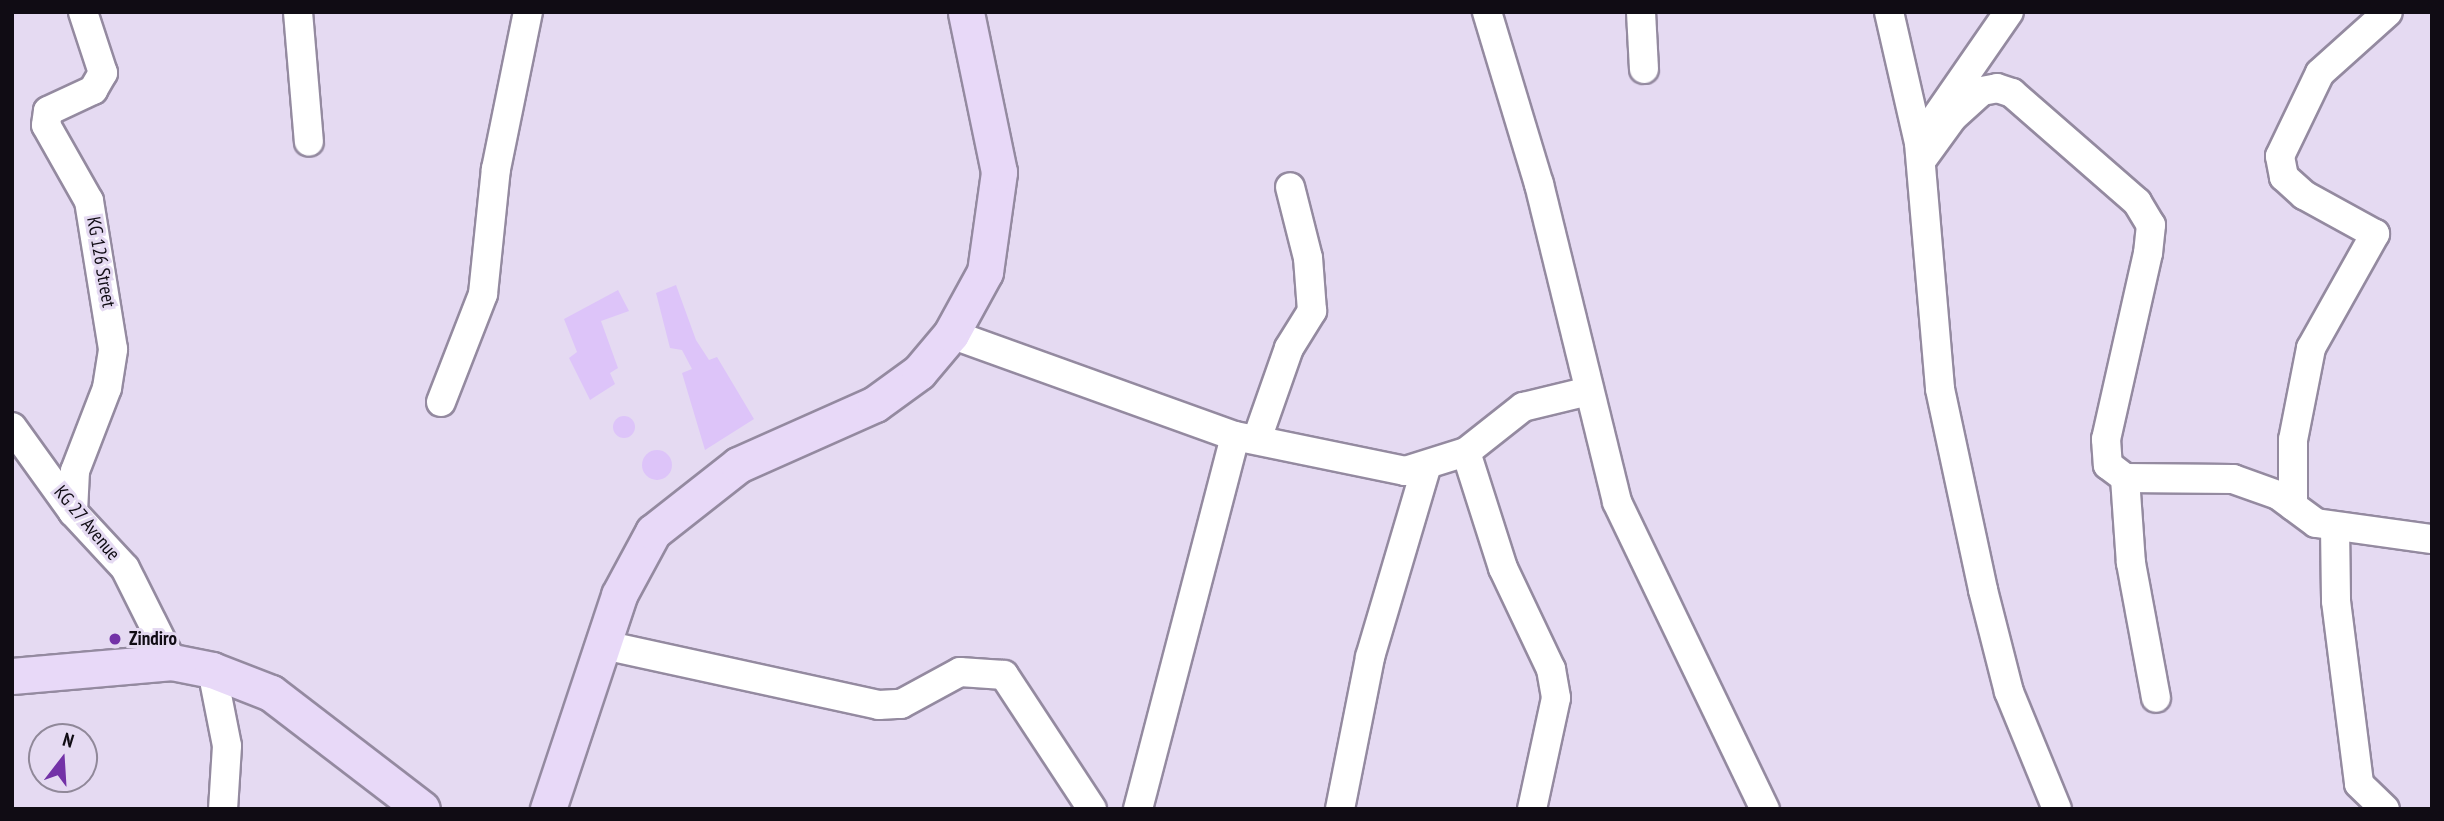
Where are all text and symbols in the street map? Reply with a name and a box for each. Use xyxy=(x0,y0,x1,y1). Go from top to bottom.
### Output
street label: KG 126 Street xyxy=(82,215,120,309)
street label: KG 27 Avenue xyxy=(49,481,125,565)
place label: Zindiro xyxy=(129,628,177,650)
marker: Zindiro xyxy=(107,631,123,647)
north arrow xyxy=(28,723,98,793)
text: N xyxy=(60,727,77,753)

